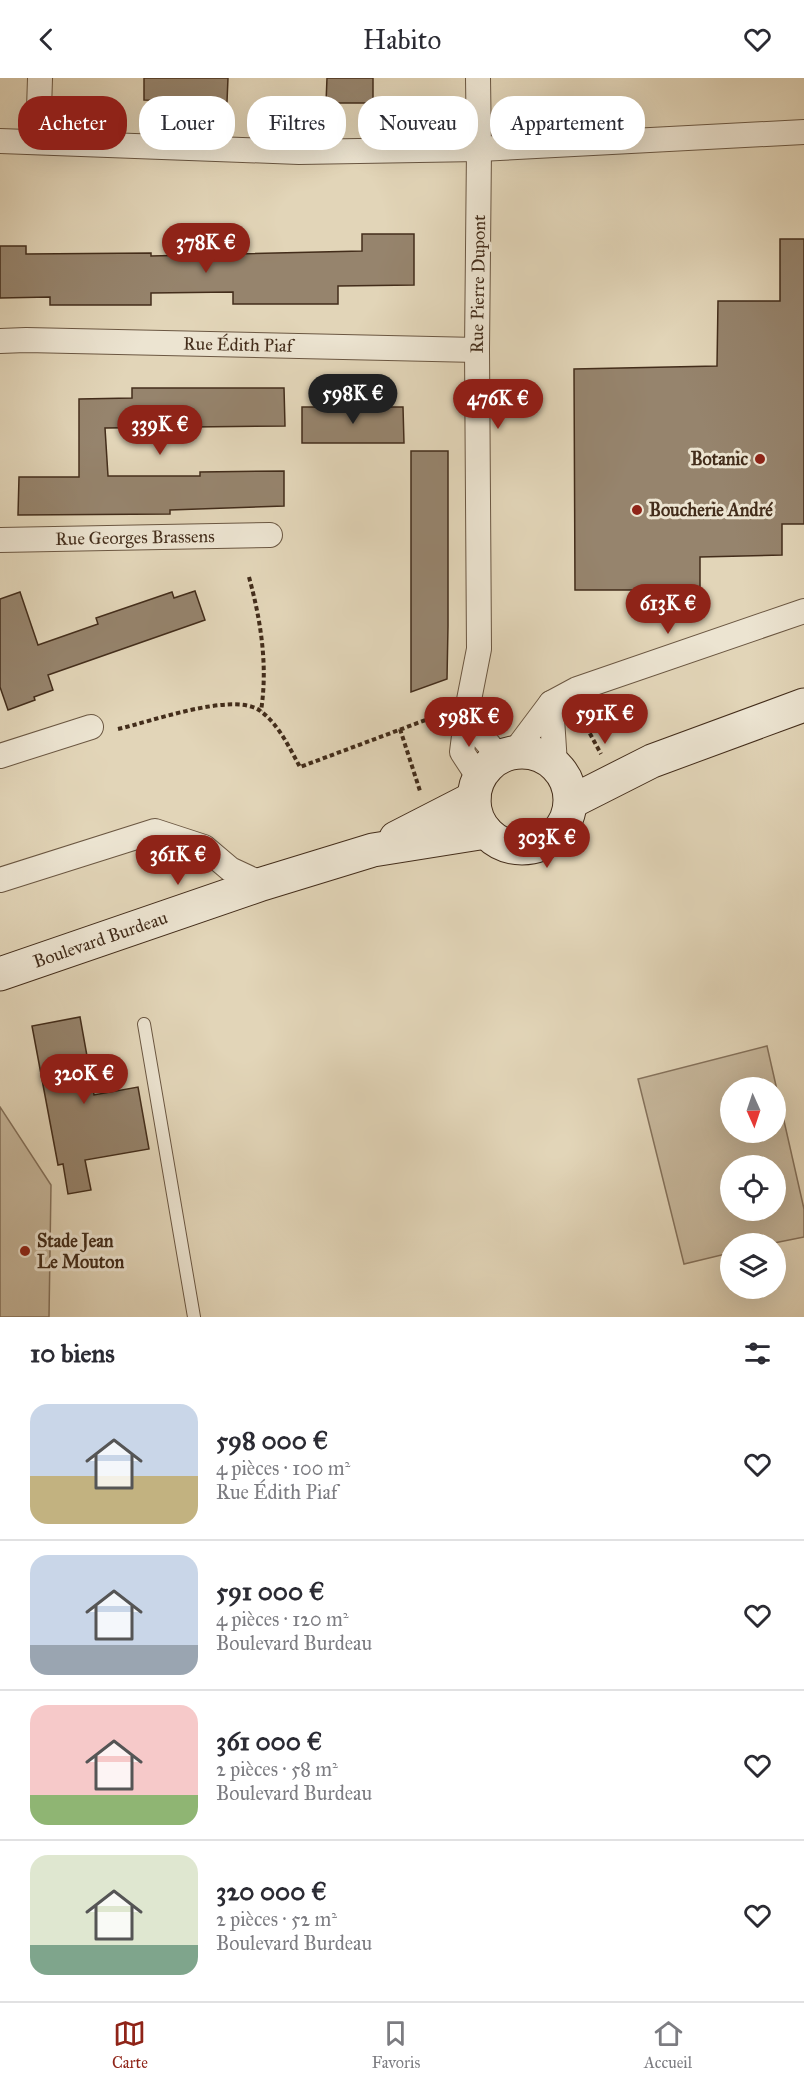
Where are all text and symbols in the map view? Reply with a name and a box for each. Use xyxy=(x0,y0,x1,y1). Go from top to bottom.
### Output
icon: back xyxy=(30,23,63,56)
text: Habito xyxy=(363,23,441,56)
icon: heart xyxy=(741,23,774,56)
chip: Acheter xyxy=(18,96,127,150)
chip: Louer xyxy=(139,96,235,150)
chip: Filtres xyxy=(247,96,346,150)
chip: Nouveau xyxy=(358,96,478,150)
chip: Appartement xyxy=(490,96,645,150)
street label: Rue Pierre Dupont xyxy=(466,214,490,354)
pin: 378K € xyxy=(157,223,255,274)
text: 378K € xyxy=(176,230,236,254)
street label: Rue Édith Piaf xyxy=(183,331,296,357)
pin: 598K € xyxy=(304,374,402,425)
pin: 476K € xyxy=(449,379,547,430)
text: 598K € xyxy=(322,381,384,405)
text: 476K € xyxy=(467,386,529,410)
pin: 339K € xyxy=(111,405,209,456)
text: 339K € xyxy=(131,412,189,436)
place label: Botanic xyxy=(691,448,748,470)
marker: Botanic xyxy=(753,452,767,466)
place label: Boucherie André xyxy=(649,499,773,521)
marker: Boucherie André xyxy=(630,503,644,517)
street label: Rue Georges Brassens xyxy=(55,525,215,550)
pin: 613K € xyxy=(619,584,717,635)
text: 613K € xyxy=(640,591,696,615)
pin: 591K € xyxy=(556,694,654,745)
pin: 598K € xyxy=(420,697,518,748)
text: 591K € xyxy=(576,701,634,725)
text: 598K € xyxy=(438,704,500,728)
pin: 303K € xyxy=(498,818,596,869)
text: 303K € xyxy=(518,825,576,849)
pin: 361K € xyxy=(129,835,227,886)
text: 361K € xyxy=(150,842,206,866)
street label: Boulevard Burdeau xyxy=(30,906,171,973)
pin: 320K € xyxy=(35,1054,133,1105)
text: 320K € xyxy=(54,1061,114,1085)
north arrow xyxy=(720,1077,786,1143)
map controls xyxy=(720,1077,786,1299)
button: locate xyxy=(720,1155,786,1221)
place label: Stade Jean Le Mouton xyxy=(37,1230,124,1273)
button: layers xyxy=(720,1233,786,1299)
marker: Stade Jean Le Mouton xyxy=(18,1244,32,1258)
text: 10 biens xyxy=(30,1337,115,1369)
icon: filters xyxy=(741,1337,774,1370)
text: 598 000 € xyxy=(216,1424,328,1456)
icon: home xyxy=(78,1428,150,1500)
icon: heart xyxy=(741,1448,774,1481)
text: 4 pièces · 100 m² xyxy=(216,1456,350,1480)
text: Rue Édith Piaf xyxy=(216,1480,338,1504)
text: 591 000 € xyxy=(216,1575,325,1607)
icon: home xyxy=(78,1579,150,1651)
icon: heart xyxy=(741,1599,774,1632)
text: 4 pièces · 120 m² xyxy=(216,1607,349,1631)
text: Boulevard Burdeau xyxy=(216,1631,372,1655)
text: 361 000 € xyxy=(216,1725,322,1757)
icon: home xyxy=(78,1729,150,1801)
icon: heart xyxy=(741,1749,774,1782)
text: 2 pièces · 58 m² xyxy=(216,1757,338,1781)
text: Boulevard Burdeau xyxy=(216,1781,372,1805)
text: 320 000 € xyxy=(216,1875,327,1907)
icon: home xyxy=(78,1879,150,1951)
icon: heart xyxy=(741,1899,774,1932)
text: 2 pièces · 52 m² xyxy=(216,1907,337,1931)
text: Boulevard Burdeau xyxy=(216,1931,372,1955)
tab: Carte xyxy=(112,2017,148,2072)
tab: Favoris xyxy=(372,2017,420,2072)
tab: Accueil xyxy=(644,2017,692,2072)

